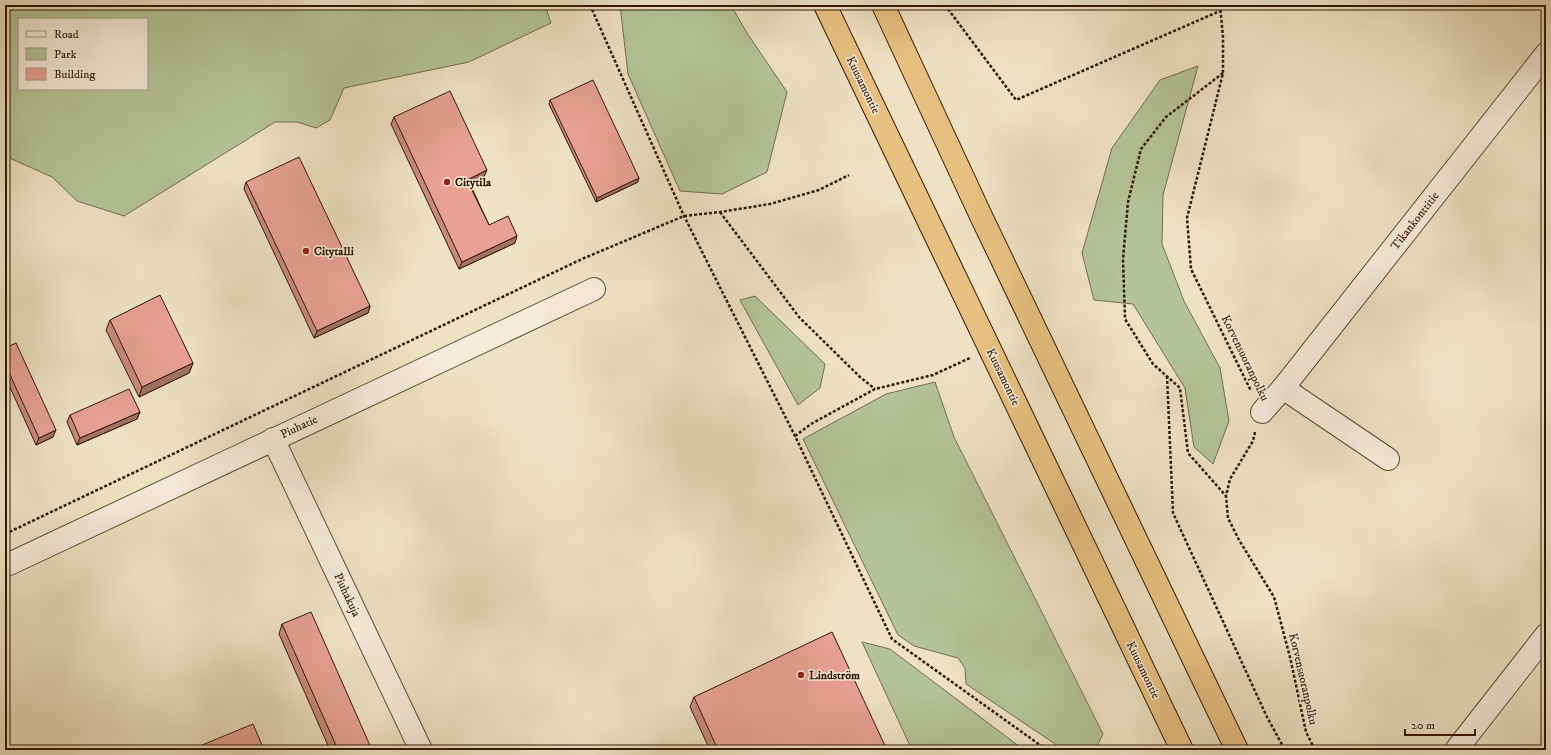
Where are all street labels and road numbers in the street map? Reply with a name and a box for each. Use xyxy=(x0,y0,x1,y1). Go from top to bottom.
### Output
street label: Kuusamontie xyxy=(843,54,883,116)
street label: Tikankonttitie xyxy=(1388,189,1442,253)
street label: Korvensuoranpolku xyxy=(1218,313,1272,404)
street label: Kuusamontie xyxy=(983,346,1023,408)
street label: Piuhatie xyxy=(278,412,320,442)
street label: Piuhakuja xyxy=(330,571,364,620)
street label: Korvensuoranpolku xyxy=(1285,632,1321,727)
street label: Kuusamontie xyxy=(1123,639,1163,701)

